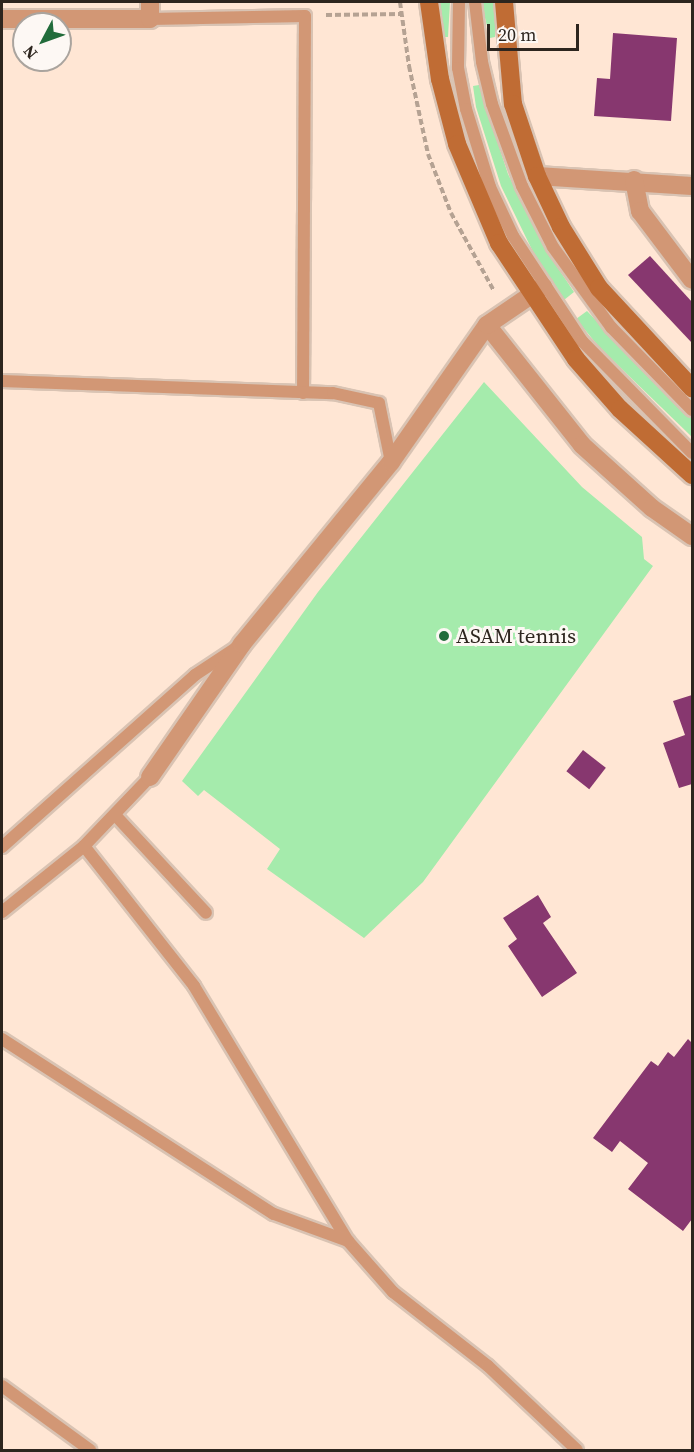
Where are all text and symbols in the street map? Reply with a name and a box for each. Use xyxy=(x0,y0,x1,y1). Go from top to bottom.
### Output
north arrow xyxy=(12,12,72,72)
scale bar xyxy=(490,12,582,50)
text: 20 m xyxy=(498,22,536,47)
text: N xyxy=(18,41,42,64)
place label: ASAM tennis xyxy=(456,623,576,649)
marker: ASAM tennis xyxy=(437,629,451,643)

